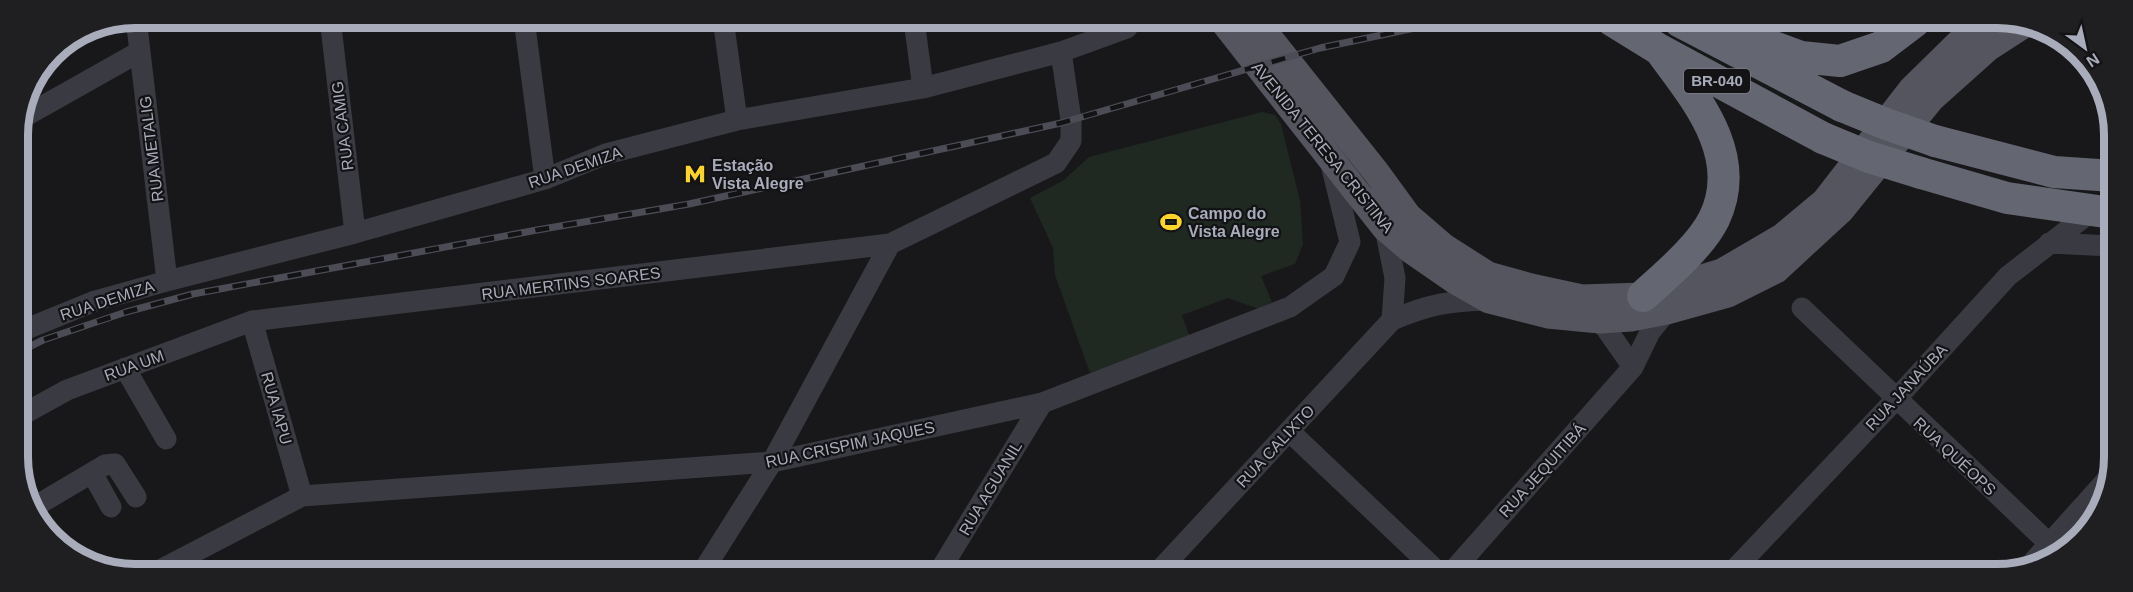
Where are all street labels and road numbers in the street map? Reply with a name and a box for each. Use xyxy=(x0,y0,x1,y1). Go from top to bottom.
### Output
street label: AVENIDA TERESA CRISTINA xyxy=(1248,59,1397,236)
road number: BR-040 xyxy=(1684,69,1750,93)
street label: RUA CAMIG xyxy=(329,80,356,172)
street label: RUA METALIG xyxy=(137,95,166,203)
street label: RUA DEMIZA xyxy=(526,143,624,191)
street label: RUA MERTINS SOARES xyxy=(481,264,662,303)
street label: RUA DEMIZA xyxy=(58,277,157,324)
street label: RUA JANAÚBA xyxy=(1862,340,1951,434)
street label: RUA UM xyxy=(102,347,166,384)
street label: RUA IAPU xyxy=(258,370,295,446)
street label: RUA CALIXTO xyxy=(1233,402,1318,491)
street label: RUA QUÉOPS xyxy=(1910,413,2000,499)
street label: RUA CRISPIM JAQUES xyxy=(764,418,936,471)
street label: RUA JEQUITIBÁ xyxy=(1495,419,1589,521)
street label: RUA AGUANIL xyxy=(956,438,1025,538)

